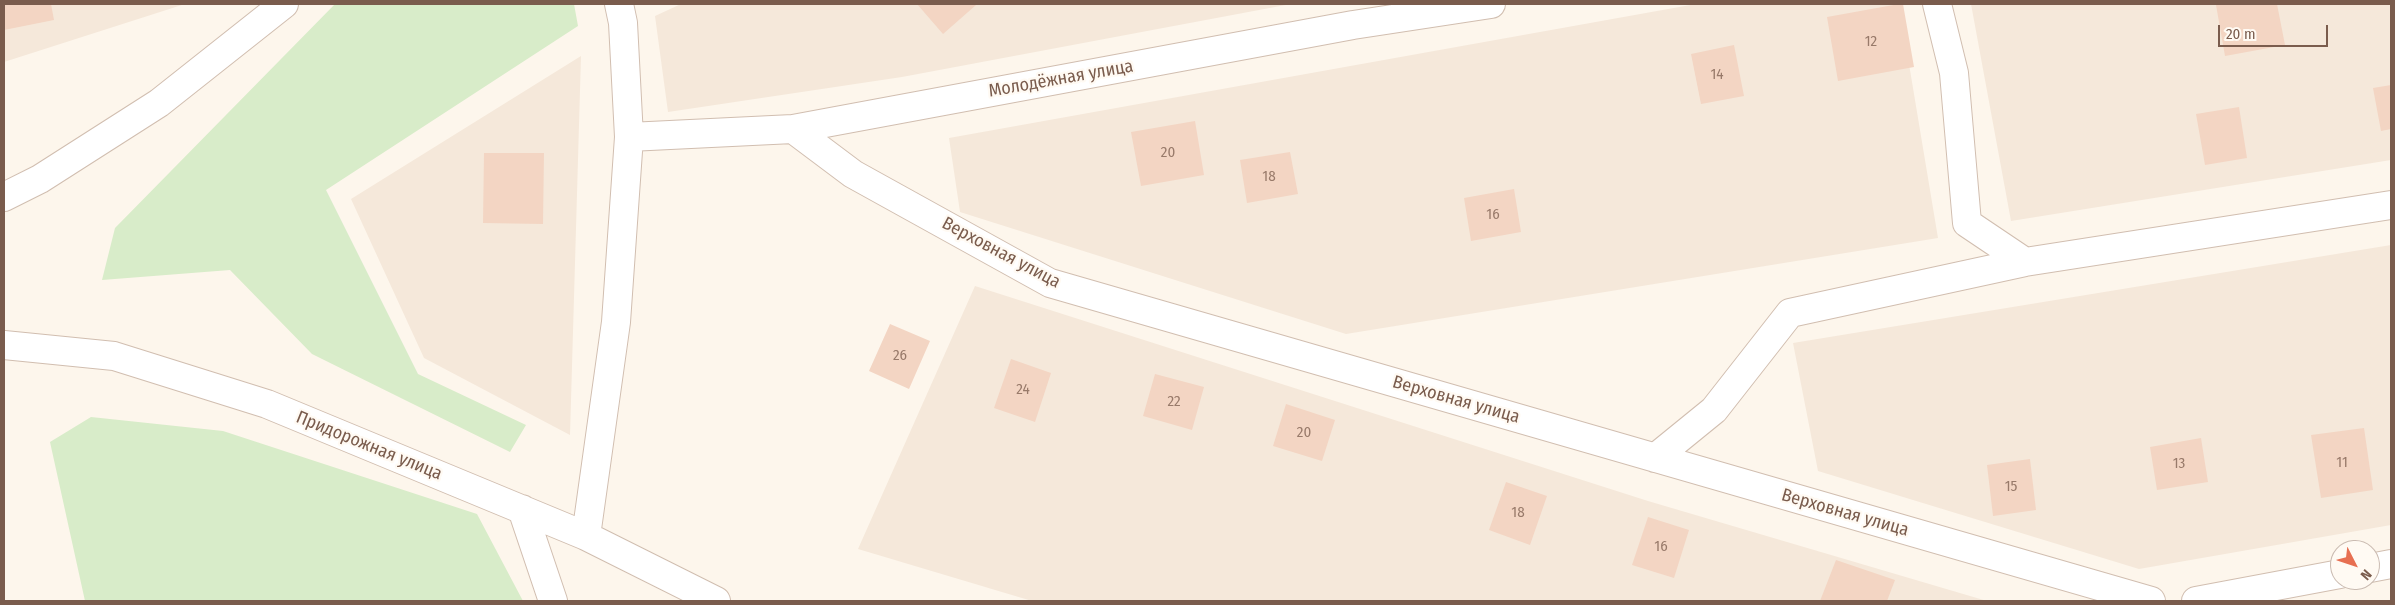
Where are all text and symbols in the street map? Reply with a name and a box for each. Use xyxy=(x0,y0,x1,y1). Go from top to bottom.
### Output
scale bar xyxy=(2220,15,2330,47)
text: 20 m xyxy=(2226,25,2256,43)
house number: 12 xyxy=(1865,33,1877,51)
street label: Молодёжная улица xyxy=(987,56,1135,102)
house number: 14 xyxy=(1710,66,1724,84)
house number: 20 xyxy=(1161,144,1175,162)
house number: 18 xyxy=(1262,168,1276,186)
house number: 16 xyxy=(1486,206,1500,224)
street label: Верховная улица xyxy=(938,213,1064,293)
house number: 26 xyxy=(893,347,907,365)
street label: Верховная улица xyxy=(1390,372,1522,428)
house number: 24 xyxy=(1016,381,1030,399)
house number: 22 xyxy=(1167,393,1181,411)
street label: Придорожная улица xyxy=(293,407,445,485)
house number: 20 xyxy=(1297,424,1311,442)
house number: 11 xyxy=(2336,454,2348,472)
house number: 13 xyxy=(2173,455,2185,473)
house number: 15 xyxy=(2005,478,2017,496)
street label: Верховная улица xyxy=(1779,485,1911,541)
house number: 18 xyxy=(1511,504,1525,522)
house number: 16 xyxy=(1654,538,1668,556)
north arrow xyxy=(2330,540,2380,590)
text: N xyxy=(2357,566,2375,583)

